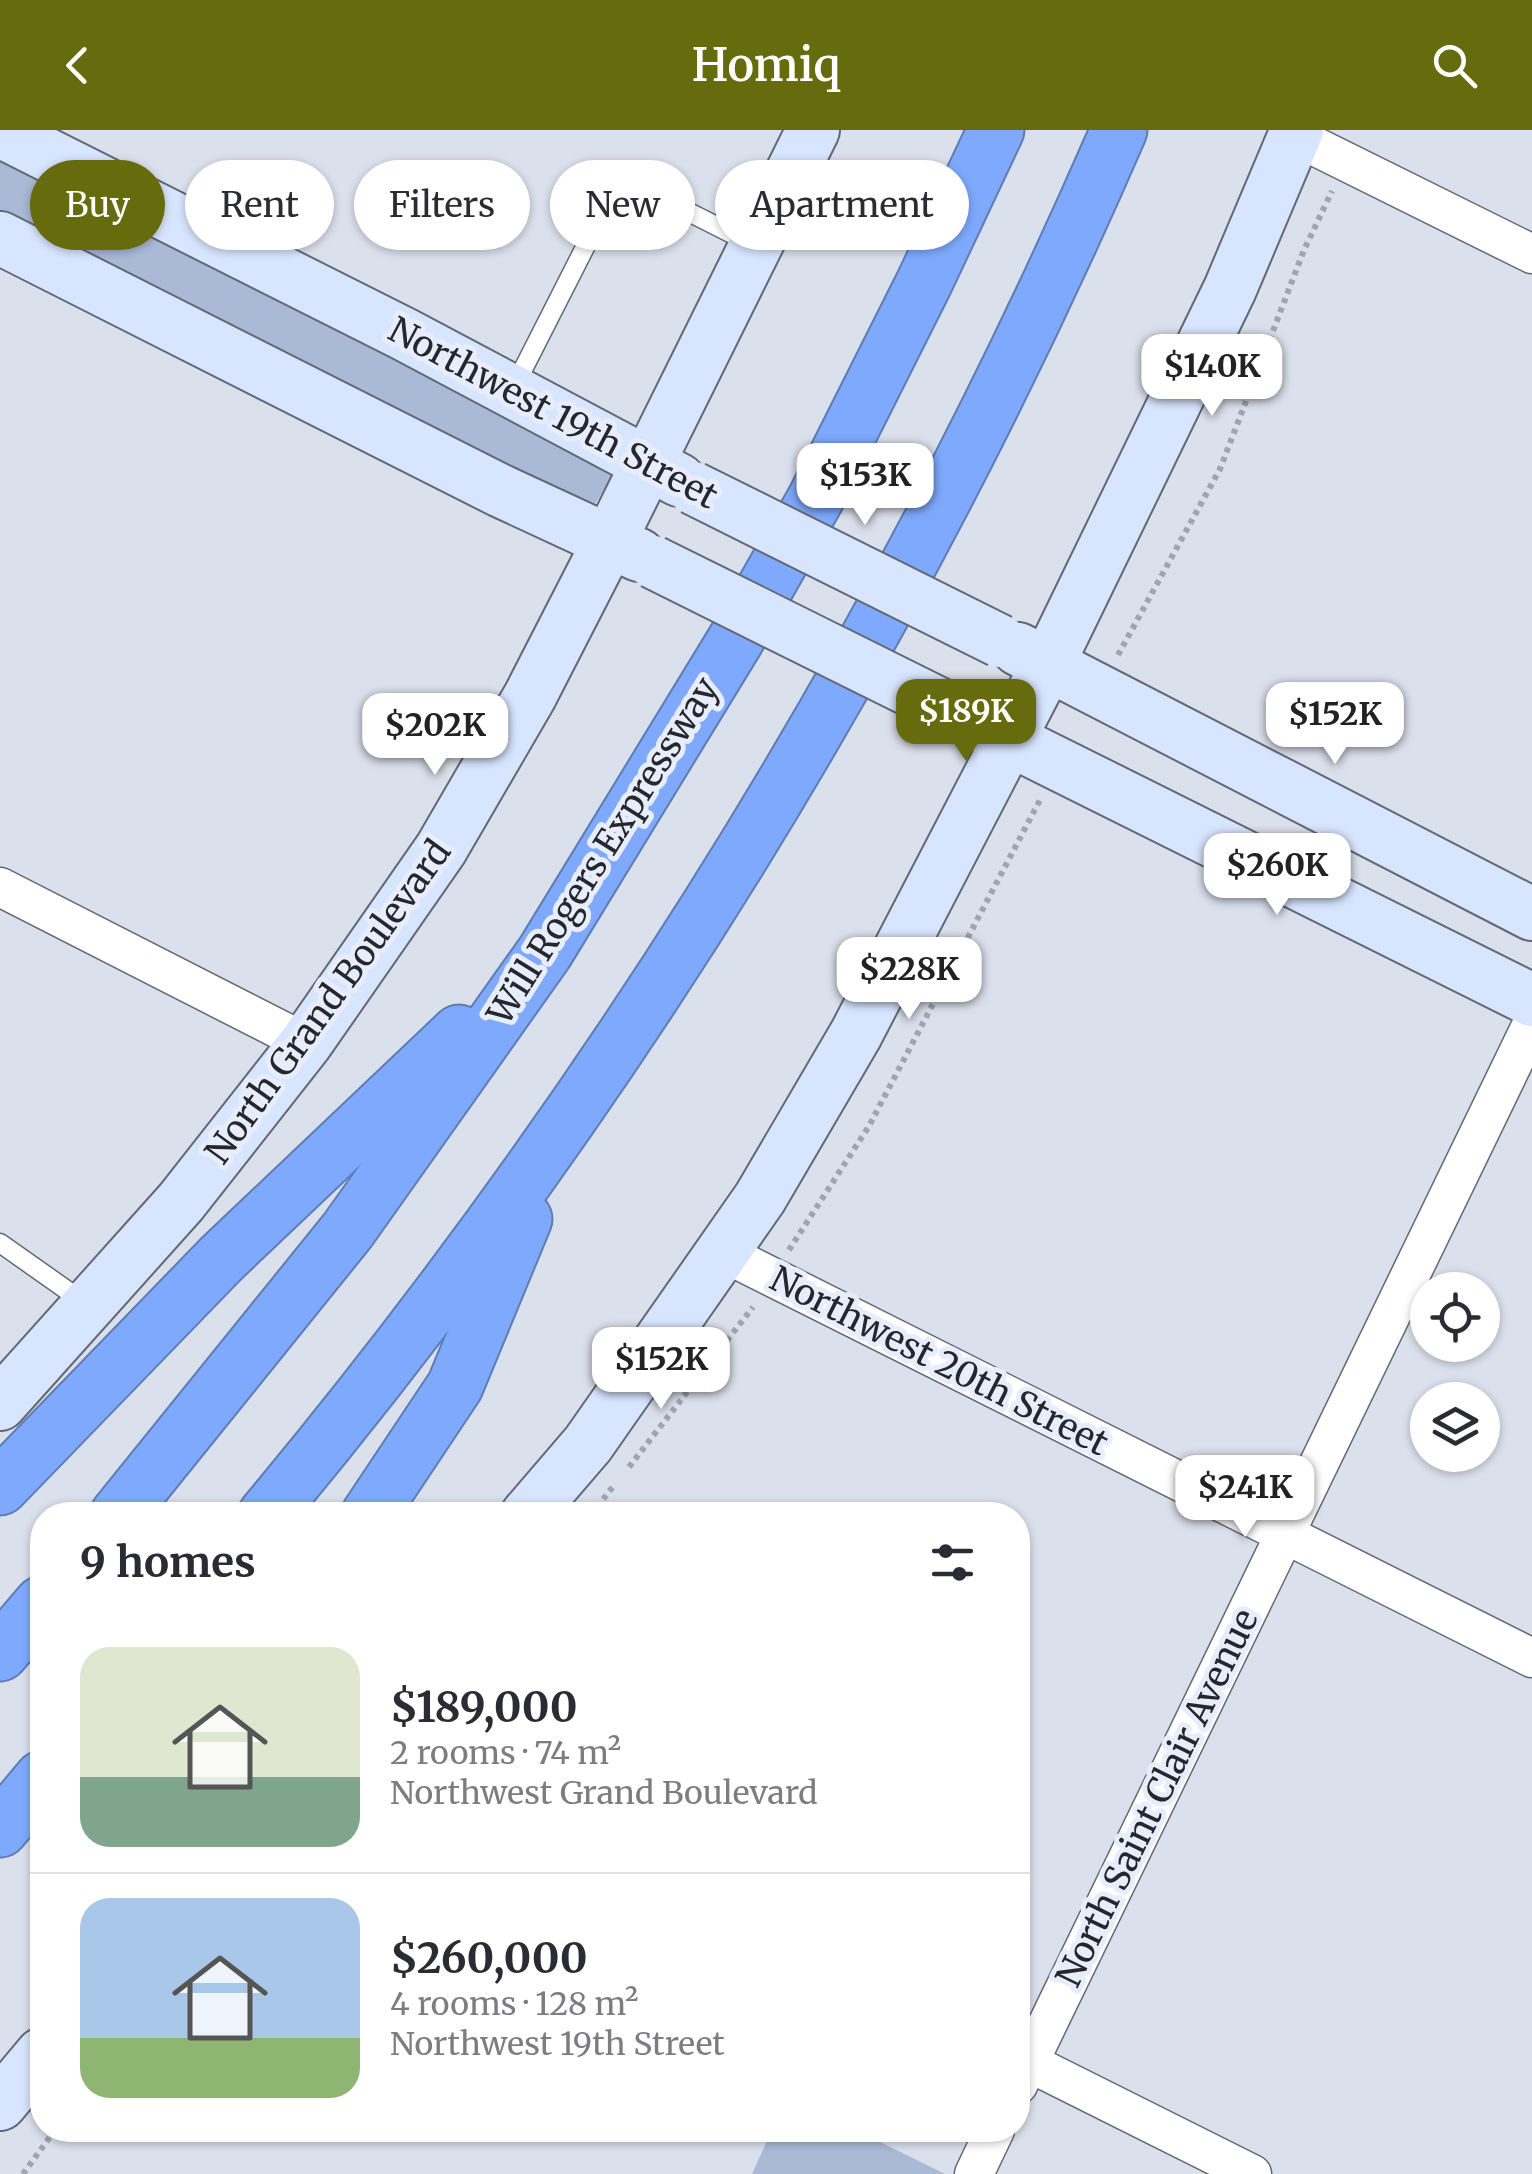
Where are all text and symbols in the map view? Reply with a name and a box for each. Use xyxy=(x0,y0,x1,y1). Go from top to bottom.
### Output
text: Homiq xyxy=(692,37,840,93)
icon: back xyxy=(50,38,105,93)
icon: search xyxy=(1427,38,1482,93)
chip: Buy xyxy=(30,160,165,250)
chip: Rent xyxy=(185,160,334,250)
chip: Filters xyxy=(354,160,530,250)
chip: New xyxy=(550,160,695,250)
chip: Apartment xyxy=(715,160,969,250)
street label: Northwest 19th Street xyxy=(381,308,725,519)
pin: $140K xyxy=(1142,334,1282,419)
text: $140K xyxy=(1163,346,1261,386)
pin: $153K xyxy=(795,443,935,528)
text: $153K xyxy=(819,455,911,495)
street label: Will Rogers Expressway xyxy=(477,669,728,1034)
pin: $189K xyxy=(896,679,1036,764)
pin: $152K xyxy=(1265,682,1405,767)
text: $189K xyxy=(918,691,1014,731)
pin: $202K xyxy=(365,693,505,778)
text: $152K xyxy=(1288,694,1382,734)
text: $202K xyxy=(384,705,486,745)
street label: North Grand Boulevard xyxy=(196,832,460,1172)
pin: $260K xyxy=(1207,833,1347,918)
text: $260K xyxy=(1226,845,1328,885)
pin: $228K xyxy=(839,937,979,1022)
text: $228K xyxy=(859,949,959,989)
street label: Northwest 20th Street xyxy=(763,1257,1116,1466)
map controls xyxy=(1410,1272,1500,1472)
button: locate xyxy=(1410,1272,1500,1362)
pin: $152K xyxy=(591,1327,731,1412)
text: $152K xyxy=(614,1339,708,1379)
button: layers xyxy=(1410,1382,1500,1472)
pin: $241K xyxy=(1175,1455,1315,1540)
text: $241K xyxy=(1197,1467,1293,1507)
icon: filters xyxy=(925,1535,980,1590)
text: 9 homes xyxy=(80,1536,256,1588)
street label: North Saint Clair Avenue xyxy=(1046,1602,1268,1994)
text: $189,000 xyxy=(390,1681,578,1733)
icon: home xyxy=(160,1687,280,1807)
text: 2 rooms · 74 m² xyxy=(390,1733,621,1773)
text: Northwest Grand Boulevard xyxy=(390,1773,817,1813)
text: $260,000 xyxy=(390,1932,587,1984)
icon: home xyxy=(160,1938,280,2058)
text: 4 rooms · 128 m² xyxy=(390,1984,638,2024)
text: Northwest 19th Street xyxy=(390,2024,725,2064)

